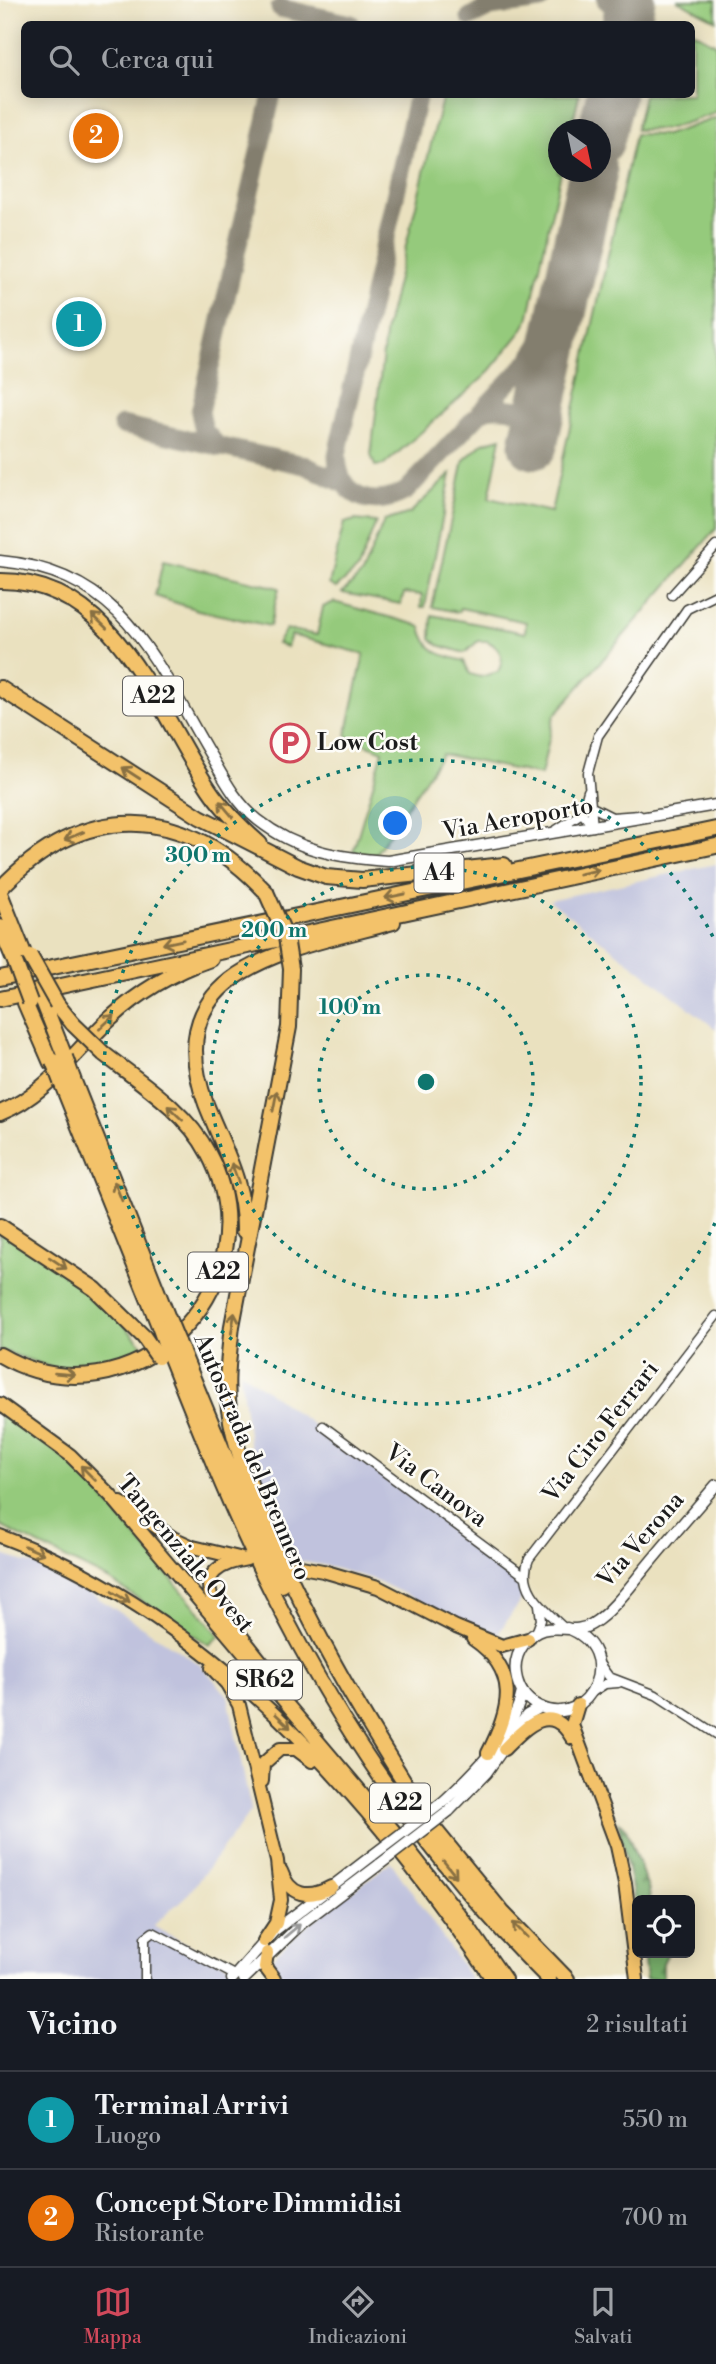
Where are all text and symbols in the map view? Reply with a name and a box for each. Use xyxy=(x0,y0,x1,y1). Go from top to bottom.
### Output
search box xyxy=(21,21,695,98)
icon: search xyxy=(45,41,83,79)
text: Cerca qui xyxy=(101,44,214,76)
pin: 2 xyxy=(73,110,119,162)
north arrow xyxy=(548,119,611,182)
pin: 1 xyxy=(56,298,102,350)
one-way arrow xyxy=(91,612,108,629)
road number: A22 xyxy=(123,676,183,716)
parking icon: Low Cost xyxy=(269,722,311,764)
place label: Low Cost xyxy=(317,728,418,758)
one-way arrow xyxy=(122,765,142,779)
street label: Via Aeroporto xyxy=(439,791,596,847)
one-way arrow xyxy=(218,801,234,819)
your location xyxy=(378,806,412,840)
one-way arrow xyxy=(63,830,85,843)
text: 300 m xyxy=(165,843,231,869)
road number: A4 xyxy=(414,853,464,892)
one-way arrow xyxy=(577,865,600,879)
one-way arrow xyxy=(384,889,407,903)
text: 200 m xyxy=(241,918,307,944)
one-way arrow xyxy=(162,935,185,949)
text: 100 m xyxy=(319,995,381,1021)
one-way arrow xyxy=(98,1014,116,1030)
centre of rings xyxy=(414,1070,438,1094)
one-way arrow xyxy=(268,1090,282,1113)
one-way arrow xyxy=(167,1104,184,1121)
one-way arrow xyxy=(227,1162,240,1184)
one-way arrow xyxy=(110,1181,123,1202)
road number: A22 xyxy=(188,1252,248,1292)
one-way arrow xyxy=(47,1256,67,1270)
one-way arrow xyxy=(227,1312,240,1335)
street label: Autostrada del Brennero xyxy=(186,1328,318,1585)
street label: Via Ciro Ferrari xyxy=(536,1355,666,1510)
one-way arrow xyxy=(53,1368,75,1381)
street label: Via Canova xyxy=(378,1437,494,1535)
one-way arrow xyxy=(79,1465,96,1482)
street label: Tangenziale Ovest xyxy=(110,1469,260,1640)
street label: Via Verona xyxy=(590,1485,692,1595)
one-way arrow xyxy=(23,1544,44,1557)
one-way arrow xyxy=(111,1590,131,1604)
road number: SR62 xyxy=(228,1660,302,1700)
one-way arrow xyxy=(275,1713,292,1730)
road number: A22 xyxy=(370,1784,430,1822)
one-way arrow xyxy=(442,1859,458,1877)
map controls xyxy=(632,1895,695,1958)
button: locate xyxy=(632,1895,695,1958)
one-way arrow xyxy=(511,1922,528,1939)
one-way arrow xyxy=(283,1923,301,1939)
text: Vicino xyxy=(28,2006,118,2044)
text: 2 risultati xyxy=(586,2011,688,2039)
text: Terminal Arrivi xyxy=(95,2090,289,2122)
text: 1 xyxy=(45,2106,57,2134)
text: 550 m xyxy=(623,2106,688,2134)
text: Luogo xyxy=(95,2122,161,2150)
text: Concept Store Dimmidisi xyxy=(95,2188,402,2220)
text: 2 xyxy=(44,2204,58,2232)
text: 700 m xyxy=(622,2204,688,2232)
text: Ristorante xyxy=(95,2220,204,2248)
tab: Mappa xyxy=(84,2283,142,2349)
tab: Indicazioni xyxy=(309,2283,407,2349)
tab: Salvati xyxy=(574,2283,632,2349)

